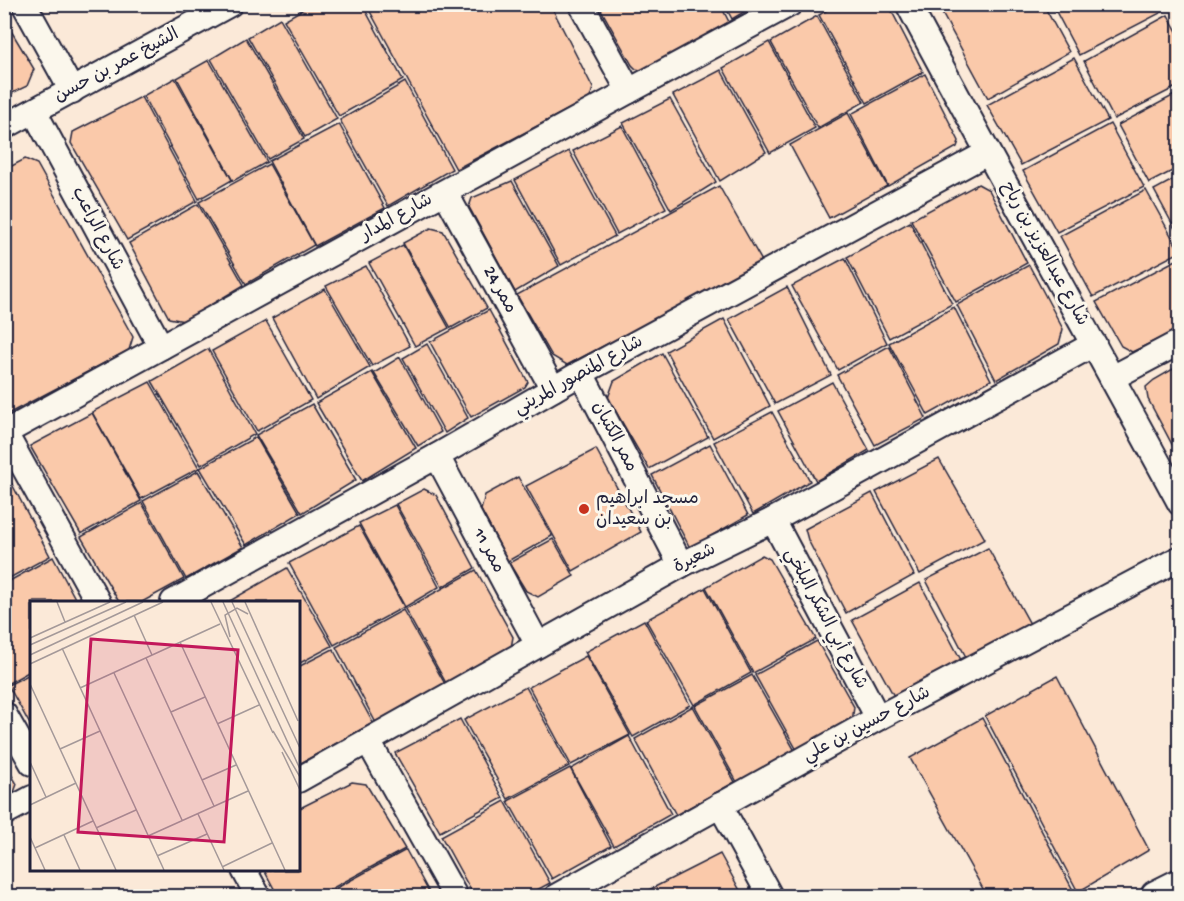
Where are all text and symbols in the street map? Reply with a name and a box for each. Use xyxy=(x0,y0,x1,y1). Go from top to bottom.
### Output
street label: الشيخ عمر بن حسن xyxy=(51,24,183,108)
street label: شارع عبدالعزيز بن رباح xyxy=(996,178,1092,330)
street label: شارع الراعب xyxy=(66,184,128,274)
street label: شارع المدار xyxy=(356,190,437,247)
street label: ممر 24 xyxy=(478,263,520,317)
street label: شارع المنصور المريني xyxy=(511,332,649,423)
street label: ممر الكتبان xyxy=(587,398,641,476)
place label: مسجد ابراهيم بن سعيدان xyxy=(596,489,699,531)
marker: مسجد ابراهيم بن سعيدان xyxy=(577,502,591,516)
street label: ممر 11 xyxy=(467,524,509,577)
street label: شعيرة xyxy=(670,540,720,578)
street label: شارع أبي الشكر البلخي xyxy=(776,544,873,694)
inset map xyxy=(30,601,300,871)
street label: شارع حسين بن علي xyxy=(800,683,936,770)

